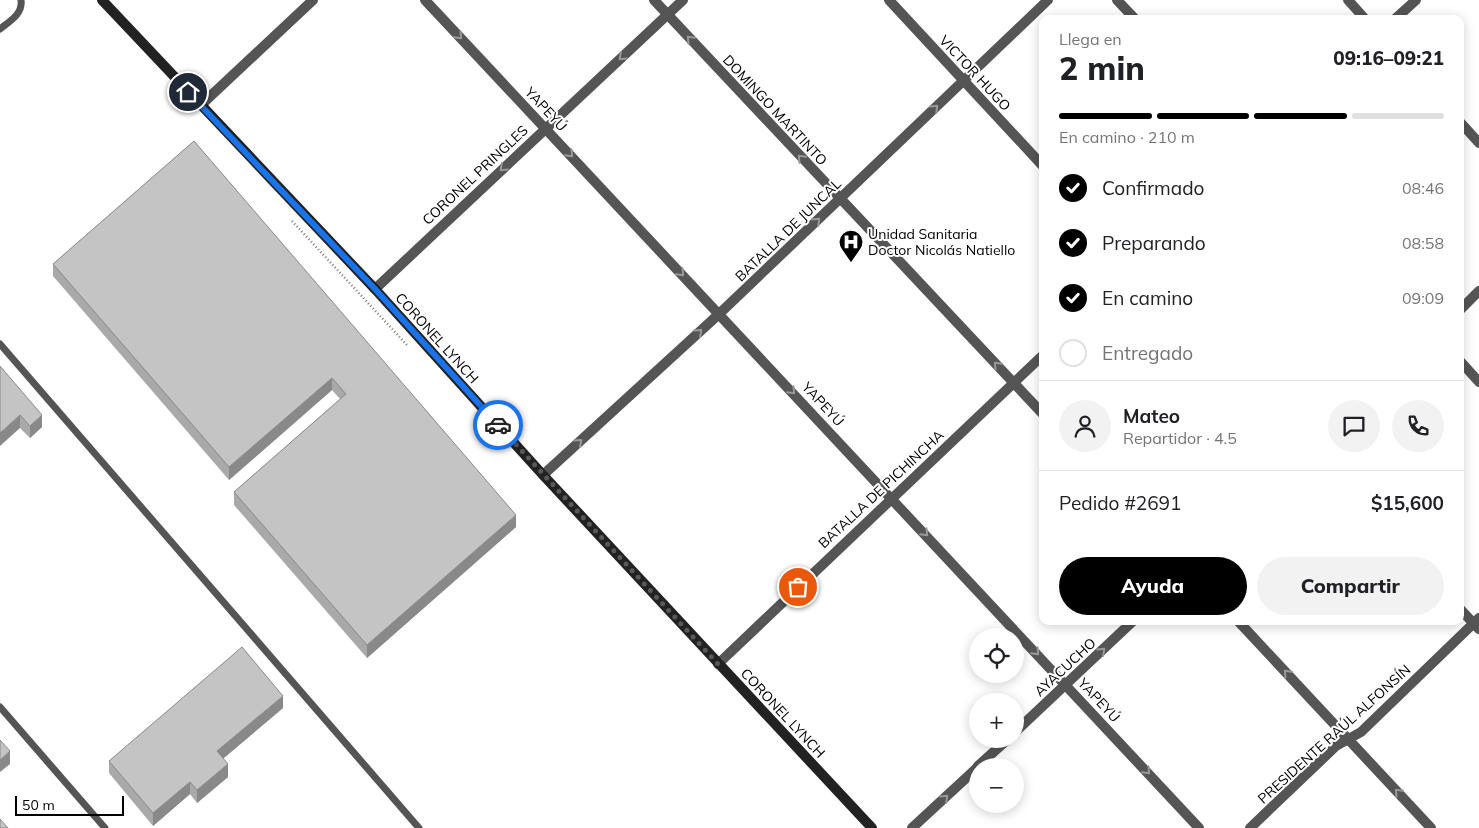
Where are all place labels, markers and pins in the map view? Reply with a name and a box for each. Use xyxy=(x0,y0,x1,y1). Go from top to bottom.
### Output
pin xyxy=(167,71,209,113)
place label: Unidad Sanitaria Doctor Nicolás Natiello xyxy=(868,225,1015,259)
hospital icon: Unidad Sanitaria Doctor Nicolás Natiello xyxy=(838,229,864,263)
pin xyxy=(777,566,819,608)

